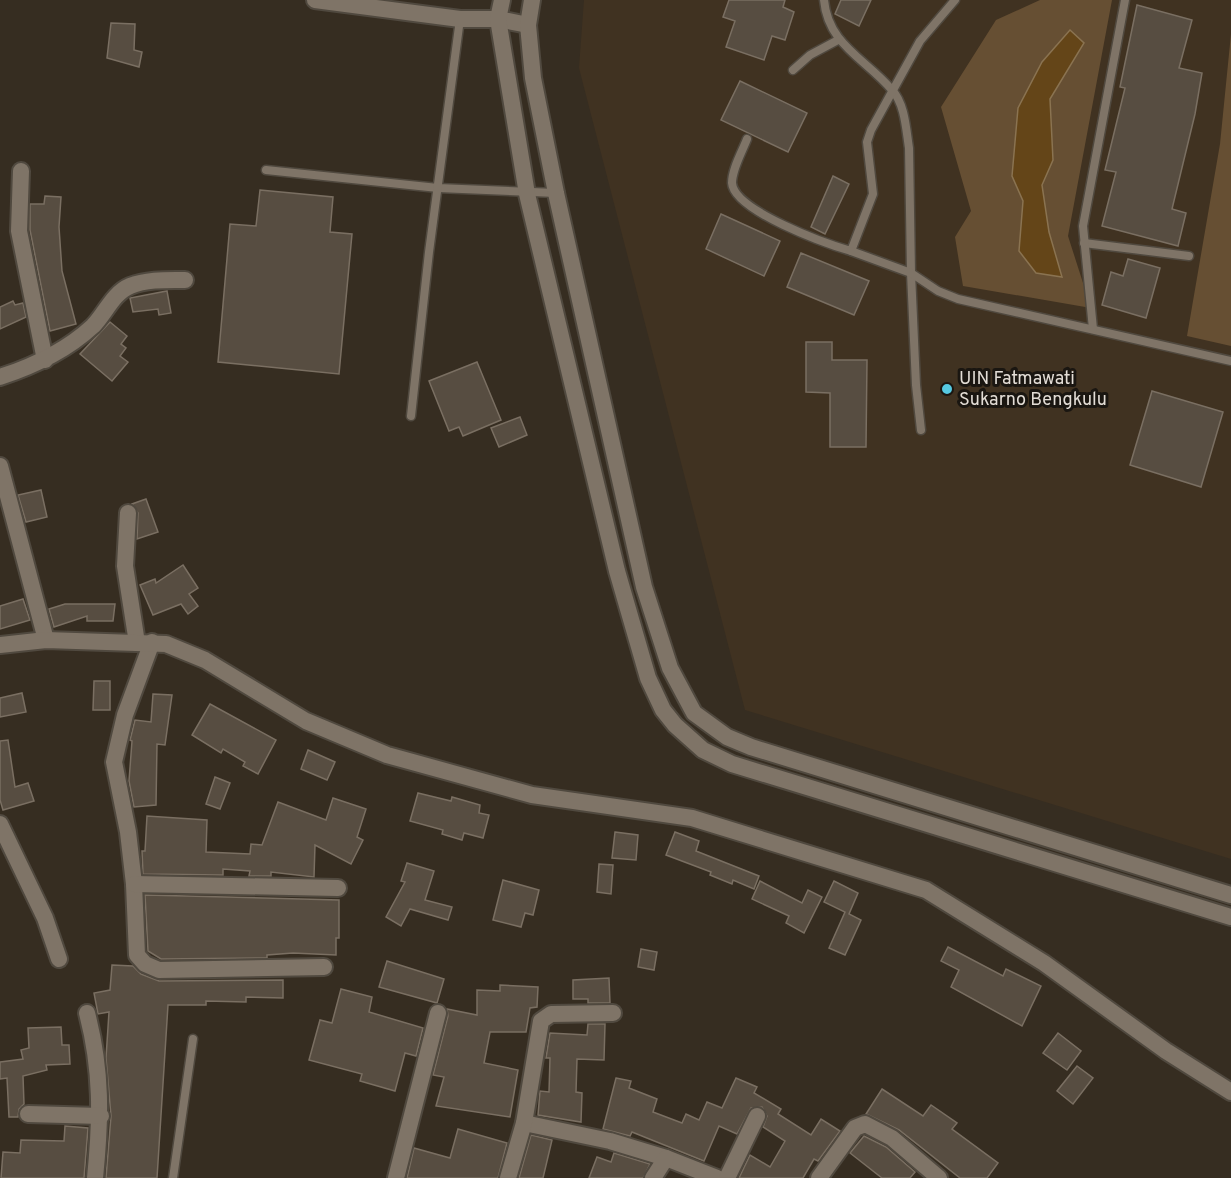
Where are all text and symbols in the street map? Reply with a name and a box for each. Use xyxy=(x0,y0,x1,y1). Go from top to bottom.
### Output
place label: UIN Fatmawati Sukarno Bengkulu xyxy=(959,368,1107,412)
marker: UIN Fatmawati Sukarno Bengkulu xyxy=(940,382,954,396)

